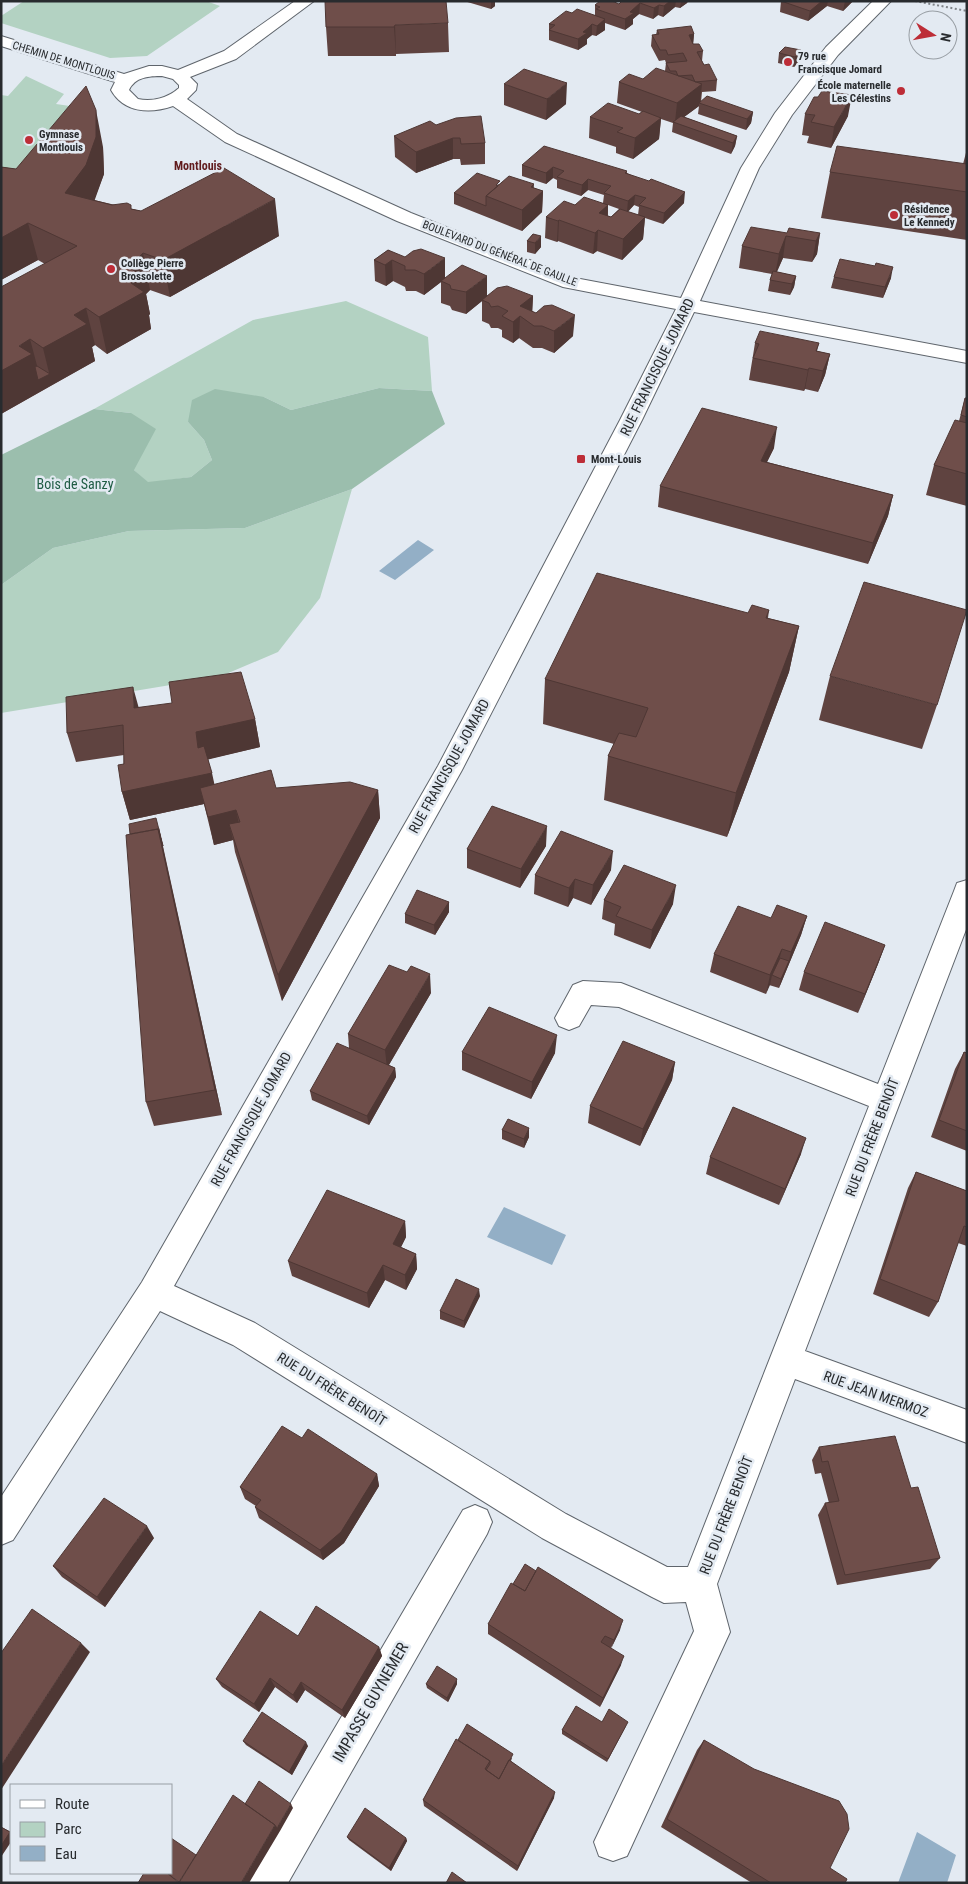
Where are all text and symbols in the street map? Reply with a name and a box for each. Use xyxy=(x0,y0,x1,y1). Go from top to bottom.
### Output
north arrow xyxy=(908,10,958,60)
text: N xyxy=(937,32,954,43)
street label: CHEMIN DE MONTLOUIS xyxy=(11,39,117,82)
place label: 79 rue Francisque Jomard xyxy=(798,50,882,76)
marker: 79 rue Francisque Jomard xyxy=(782,56,794,68)
place label: École maternelle Les Célestins xyxy=(817,79,891,105)
marker: École maternelle Les Célestins xyxy=(895,85,907,97)
place label: Gymnase Montlouis xyxy=(39,128,83,154)
marker: Gymnase Montlouis xyxy=(23,134,35,146)
district label: Montlouis xyxy=(174,159,223,173)
place label: Résidence Le Kennedy xyxy=(904,203,955,229)
marker: Résidence Le Kennedy xyxy=(888,209,900,221)
street label: BOULEVARD DU GÉNÉRAL DE GAULLE xyxy=(421,218,579,289)
place label: Collège Pierre Brossolette xyxy=(121,257,184,283)
marker: Collège Pierre Brossolette xyxy=(105,263,117,275)
street label: RUE FRANCISQUE JOMARD xyxy=(617,296,697,438)
marker: Mont-Louis xyxy=(575,453,587,465)
place label: Mont-Louis xyxy=(591,453,641,466)
park label: Bois de Sanzy xyxy=(37,476,114,492)
street label: RUE FRANCISQUE JOMARD xyxy=(405,696,493,836)
street label: RUE FRANCISQUE JOMARD xyxy=(207,1049,295,1189)
street label: RUE DU FRÈRE BENOÎT xyxy=(841,1075,902,1198)
street label: RUE DU FRÈRE BENOÎT xyxy=(275,1348,390,1429)
street label: RUE JEAN MERMOZ xyxy=(821,1368,931,1420)
street label: RUE DU FRÈRE BENOÎT xyxy=(695,1453,756,1576)
street label: IMPASSE GUYNEMER xyxy=(329,1639,413,1765)
legend xyxy=(10,1784,172,1874)
text: Route xyxy=(55,1795,89,1813)
text: Parc xyxy=(55,1820,82,1838)
text: Eau xyxy=(55,1845,77,1863)

